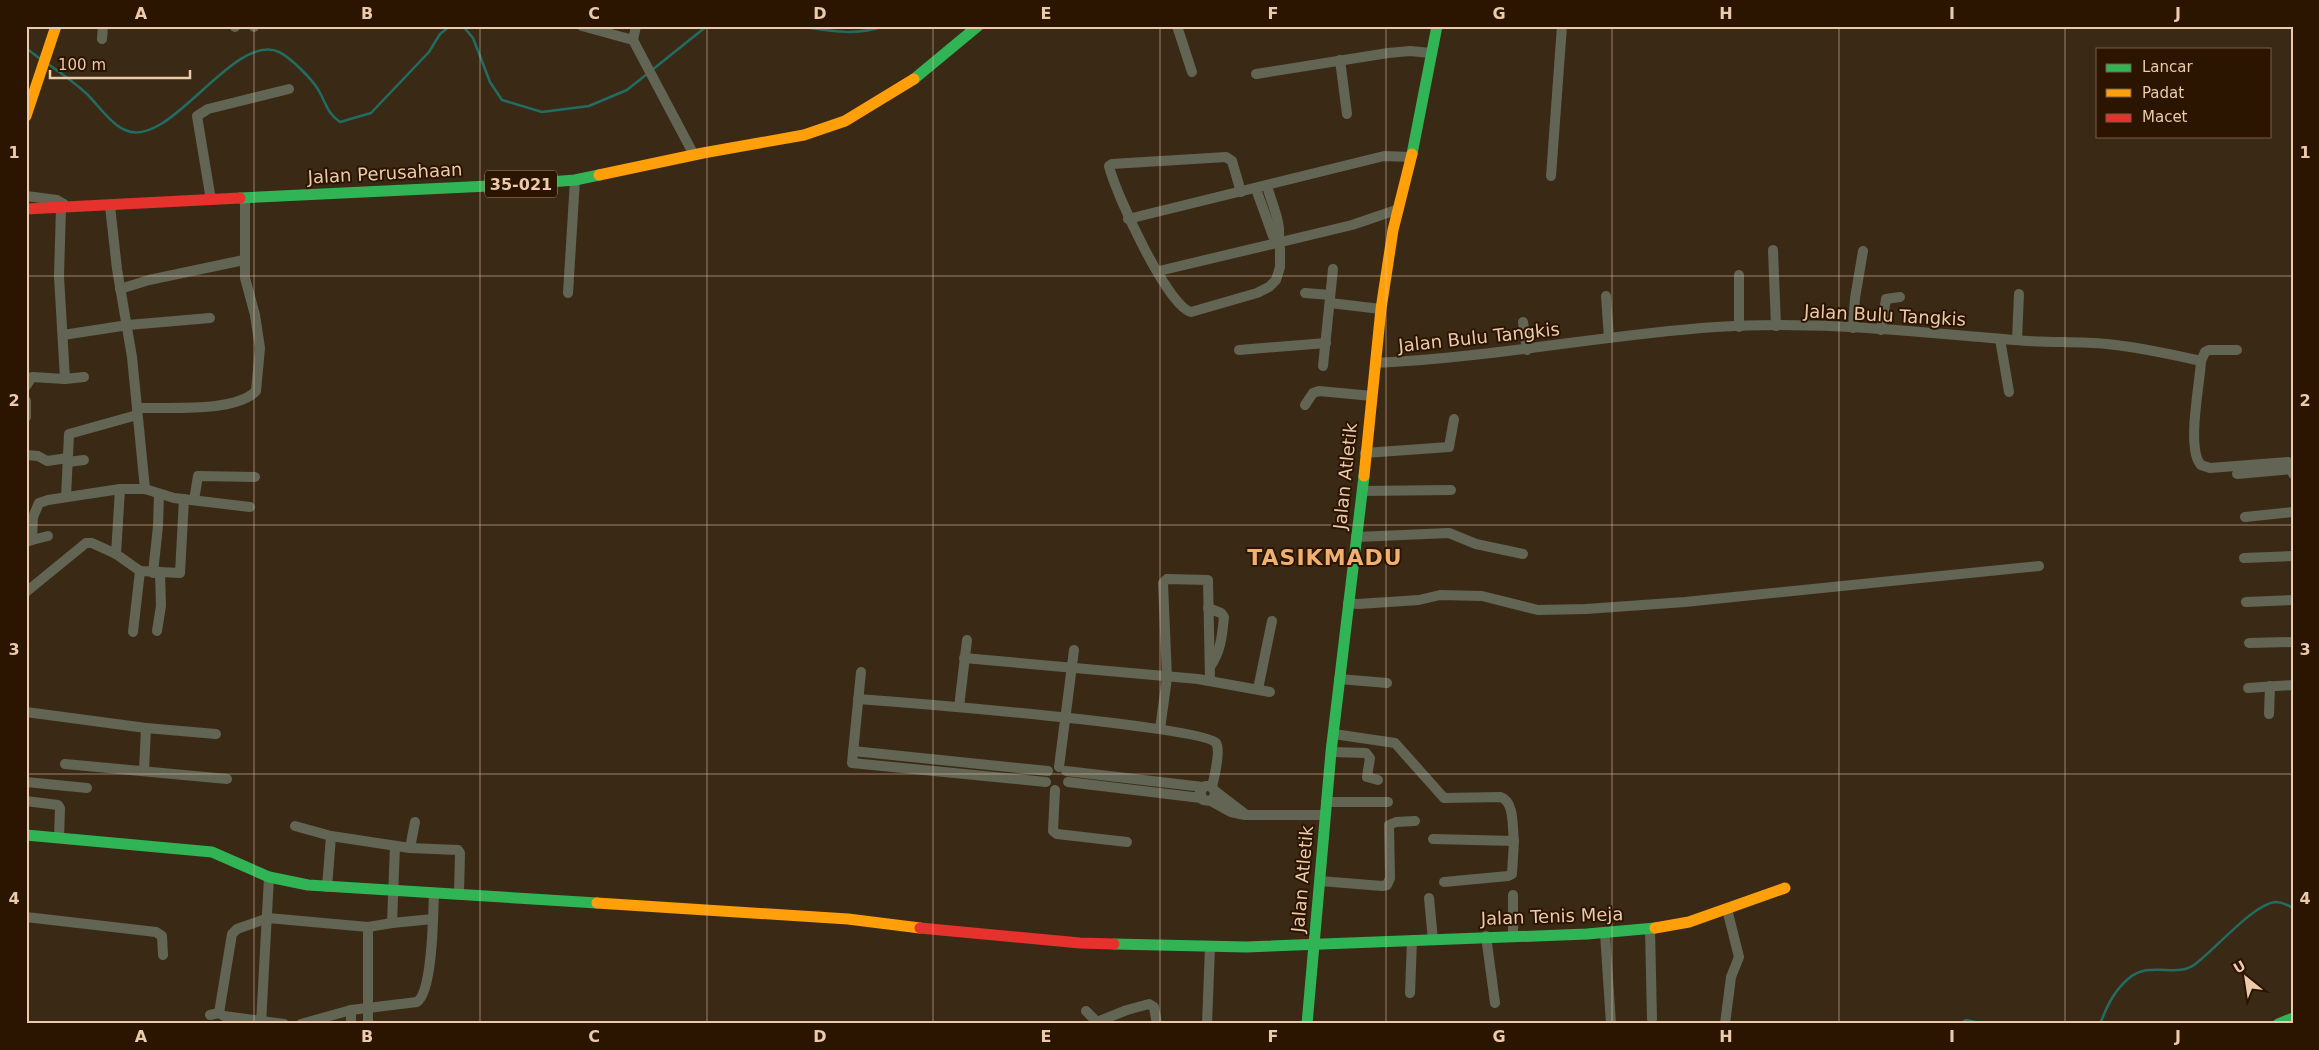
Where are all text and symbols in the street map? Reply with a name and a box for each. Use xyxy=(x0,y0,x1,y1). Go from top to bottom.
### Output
text: A xyxy=(135,4,148,23)
text: B xyxy=(361,4,373,23)
text: C xyxy=(588,4,600,23)
text: D xyxy=(813,4,827,23)
text: E xyxy=(1041,4,1051,23)
text: F xyxy=(1268,4,1278,23)
text: G xyxy=(1492,4,1506,23)
text: H xyxy=(1719,4,1733,23)
text: I xyxy=(1949,4,1955,23)
text: J xyxy=(2174,4,2181,23)
scale bar xyxy=(50,48,190,80)
legend xyxy=(2096,48,2272,138)
text: 100 m xyxy=(58,56,106,74)
text: Lancar xyxy=(2142,58,2193,76)
text: Padat xyxy=(2142,84,2184,102)
text: Macet xyxy=(2142,108,2188,126)
text: 1 xyxy=(8,143,20,162)
text: 1 xyxy=(2299,143,2311,162)
street label: Jalan Perusahaan xyxy=(306,158,463,188)
road number: 35-021 xyxy=(485,170,557,198)
street label: Jalan Bulu Tangkis xyxy=(1803,300,1966,330)
street label: Jalan Bulu Tangkis xyxy=(1396,318,1561,356)
text: 2 xyxy=(8,391,20,410)
text: 2 xyxy=(2299,391,2311,410)
street label: Jalan Atletik xyxy=(1329,421,1361,531)
district label: TASIKMADU xyxy=(1247,545,1403,570)
text: 3 xyxy=(8,640,20,659)
text: 3 xyxy=(2299,640,2311,659)
street label: Jalan Atletik xyxy=(1287,824,1317,934)
text: 4 xyxy=(8,889,20,908)
text: 4 xyxy=(2299,889,2311,908)
street label: Jalan Tenis Meja xyxy=(1479,903,1624,929)
north arrow xyxy=(2222,952,2272,1002)
text: U xyxy=(2231,957,2248,977)
text: A xyxy=(135,1027,148,1046)
text: B xyxy=(361,1027,373,1046)
text: C xyxy=(588,1027,600,1046)
text: D xyxy=(813,1027,827,1046)
text: E xyxy=(1041,1027,1051,1046)
text: F xyxy=(1268,1027,1278,1046)
text: G xyxy=(1492,1027,1506,1046)
text: H xyxy=(1719,1027,1733,1046)
text: I xyxy=(1949,1027,1955,1046)
text: J xyxy=(2174,1027,2181,1046)

